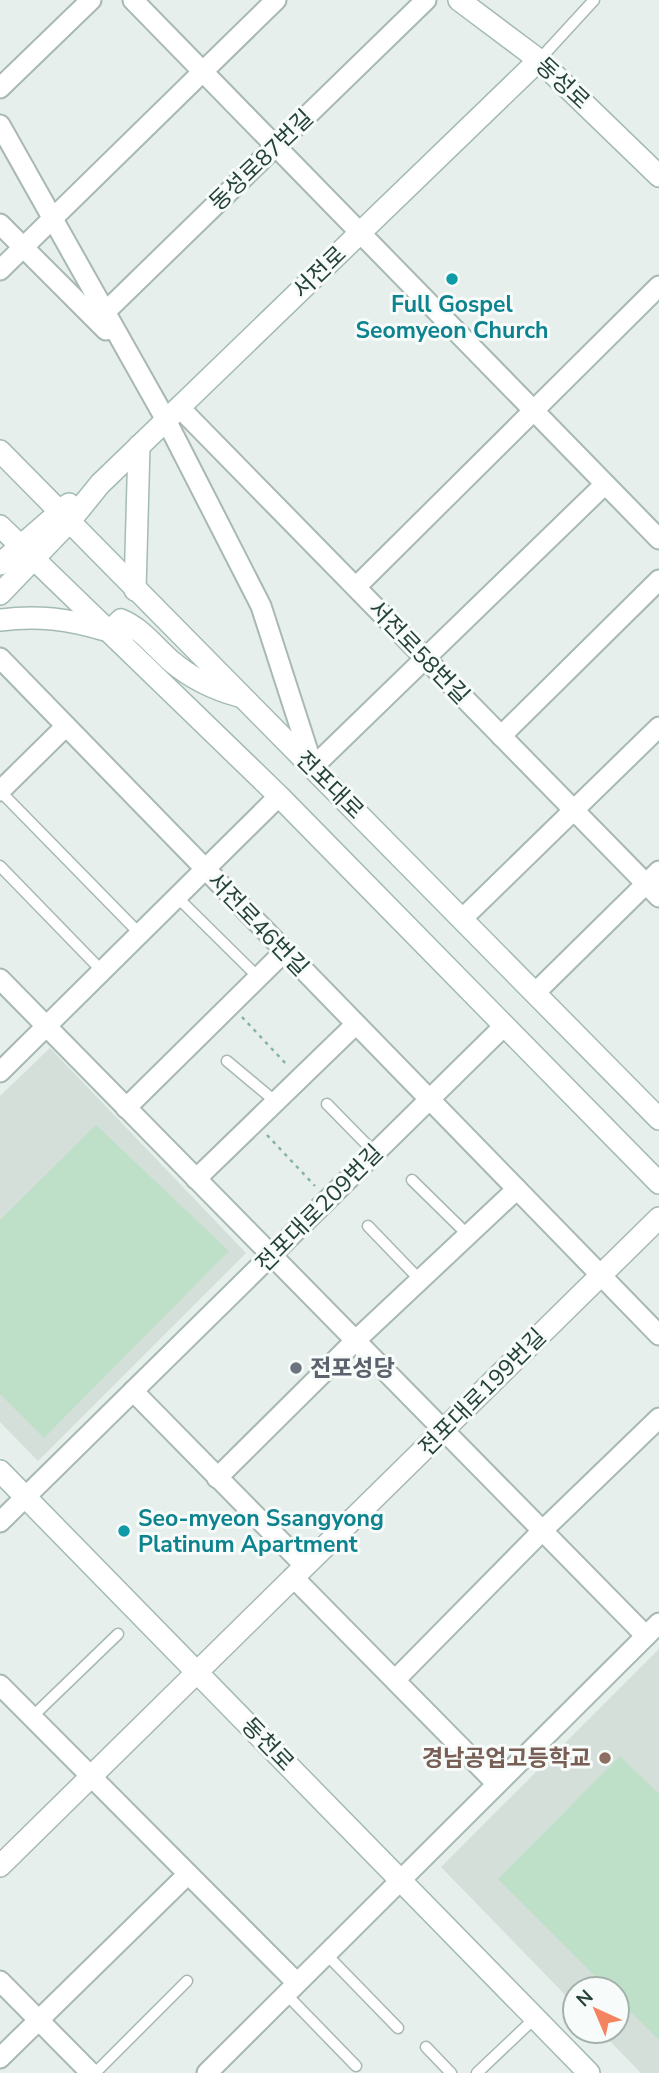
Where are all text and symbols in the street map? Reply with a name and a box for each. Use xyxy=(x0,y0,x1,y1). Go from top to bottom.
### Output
street label: 동성로 xyxy=(529,50,596,116)
street label: 동성로87번길 xyxy=(203,103,320,218)
street label: 서전로 xyxy=(286,239,353,306)
marker: Full Gospel Seomyeon Church xyxy=(444,271,460,287)
place label: Full Gospel Seomyeon Church xyxy=(355,289,549,346)
street label: 서전로58번길 xyxy=(361,594,476,711)
street label: 전포대로 xyxy=(289,744,371,826)
street label: 서전로46번길 xyxy=(200,866,315,983)
street label: 전포대로209번길 xyxy=(249,1138,390,1279)
street label: 전포대로199번길 xyxy=(412,1322,553,1463)
place label: 전포성당 xyxy=(310,1353,395,1384)
marker: 전포성당 xyxy=(288,1360,304,1376)
place label: Seo-myeon Ssangyong Platinum Apartment xyxy=(138,1503,384,1560)
marker: Seo-myeon Ssangyong Platinum Apartment xyxy=(116,1523,132,1539)
street label: 동천로 xyxy=(234,1711,301,1778)
place label: 경남공업고등학교 xyxy=(422,1743,591,1774)
marker: 경남공업고등학교 xyxy=(597,1750,613,1766)
north arrow xyxy=(561,1975,631,2045)
text: N xyxy=(571,1984,599,2013)

